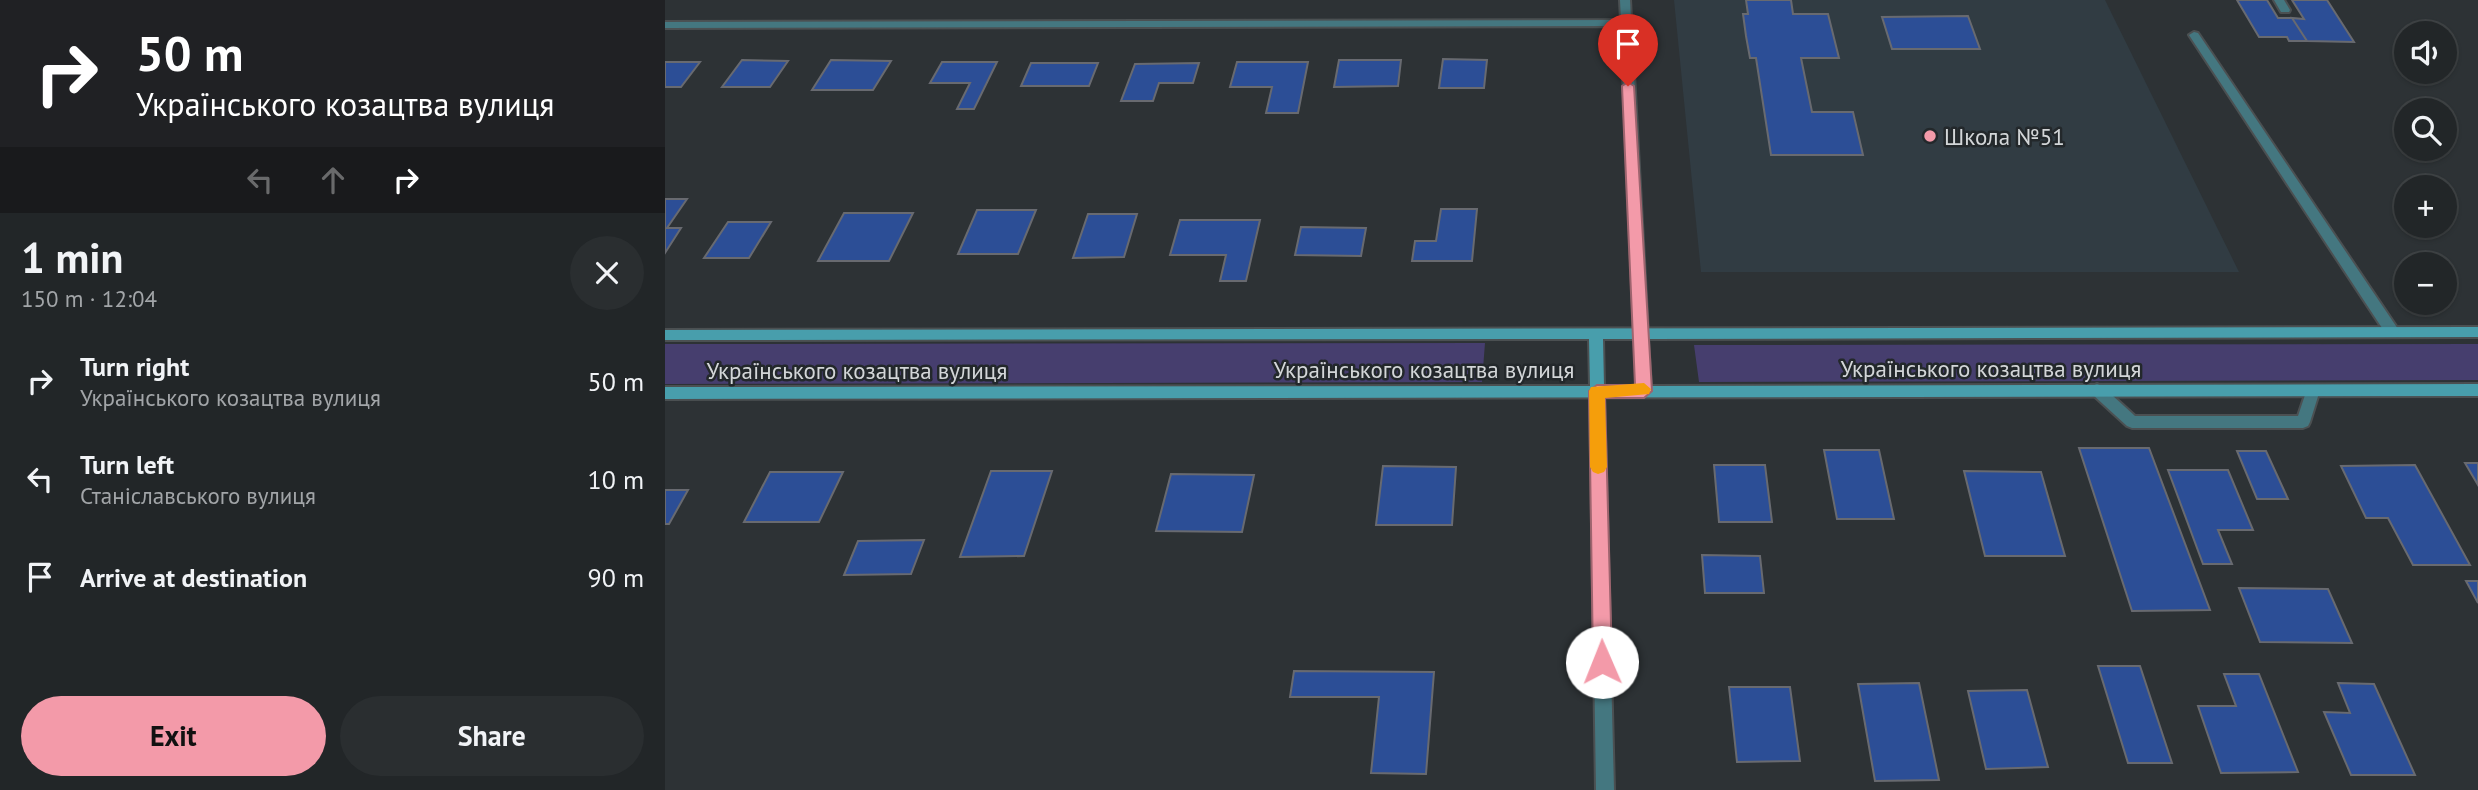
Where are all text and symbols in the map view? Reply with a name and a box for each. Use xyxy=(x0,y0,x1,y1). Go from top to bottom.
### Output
pin xyxy=(1598,14,1658,86)
text: 50 m xyxy=(136,21,243,85)
map controls xyxy=(2394,21,2457,315)
button: sound xyxy=(2394,21,2457,84)
icon: arrive xyxy=(1609,25,1647,63)
icon: right xyxy=(21,28,112,119)
text: Українського козацтва вулиця xyxy=(136,83,555,125)
button: search xyxy=(2394,98,2457,161)
place label: Школа №51 xyxy=(1944,122,2065,151)
marker: Школа №51 xyxy=(1922,128,1938,144)
icon: left xyxy=(241,161,279,199)
icon: ahead xyxy=(314,161,352,199)
icon: right xyxy=(387,161,425,199)
button: + xyxy=(2394,175,2457,238)
text: 1 min xyxy=(21,230,123,285)
button: close xyxy=(570,236,644,310)
button: − xyxy=(2394,252,2457,315)
text: 150 m · 12:04 xyxy=(21,284,157,313)
text: Turn right xyxy=(80,350,189,383)
street label: Українського козацтва вулиця xyxy=(1841,354,2141,383)
street label: Українського козацтва вулиця xyxy=(1274,355,1574,384)
street label: Українського козацтва вулиця xyxy=(707,356,1007,385)
icon: right xyxy=(21,362,59,400)
text: 50 m xyxy=(588,365,644,398)
text: Українського козацтва вулиця xyxy=(80,383,381,412)
text: Turn left xyxy=(80,448,174,481)
icon: left xyxy=(21,460,59,498)
text: 10 m xyxy=(588,463,644,496)
text: Станіславського вулиця xyxy=(80,481,316,510)
icon: arrive xyxy=(21,558,59,596)
text: Arrive at destination xyxy=(80,561,307,594)
text: 90 m xyxy=(588,561,644,594)
position arrow xyxy=(1565,625,1639,699)
button: Exit xyxy=(21,696,326,776)
button: Share xyxy=(340,696,644,776)

